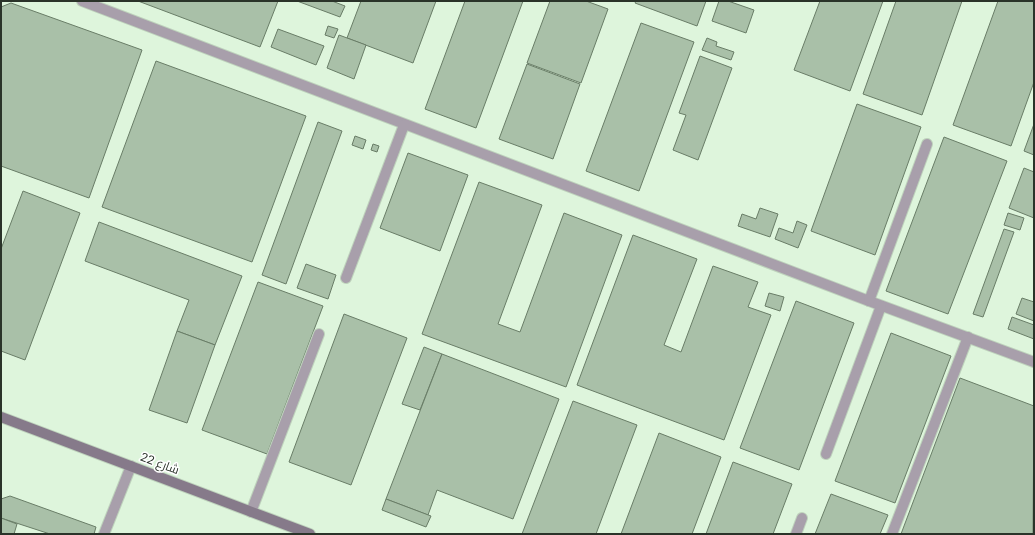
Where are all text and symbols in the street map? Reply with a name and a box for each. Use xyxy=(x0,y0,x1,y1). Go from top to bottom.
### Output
street label: شارع 22 xyxy=(138,449,182,478)

